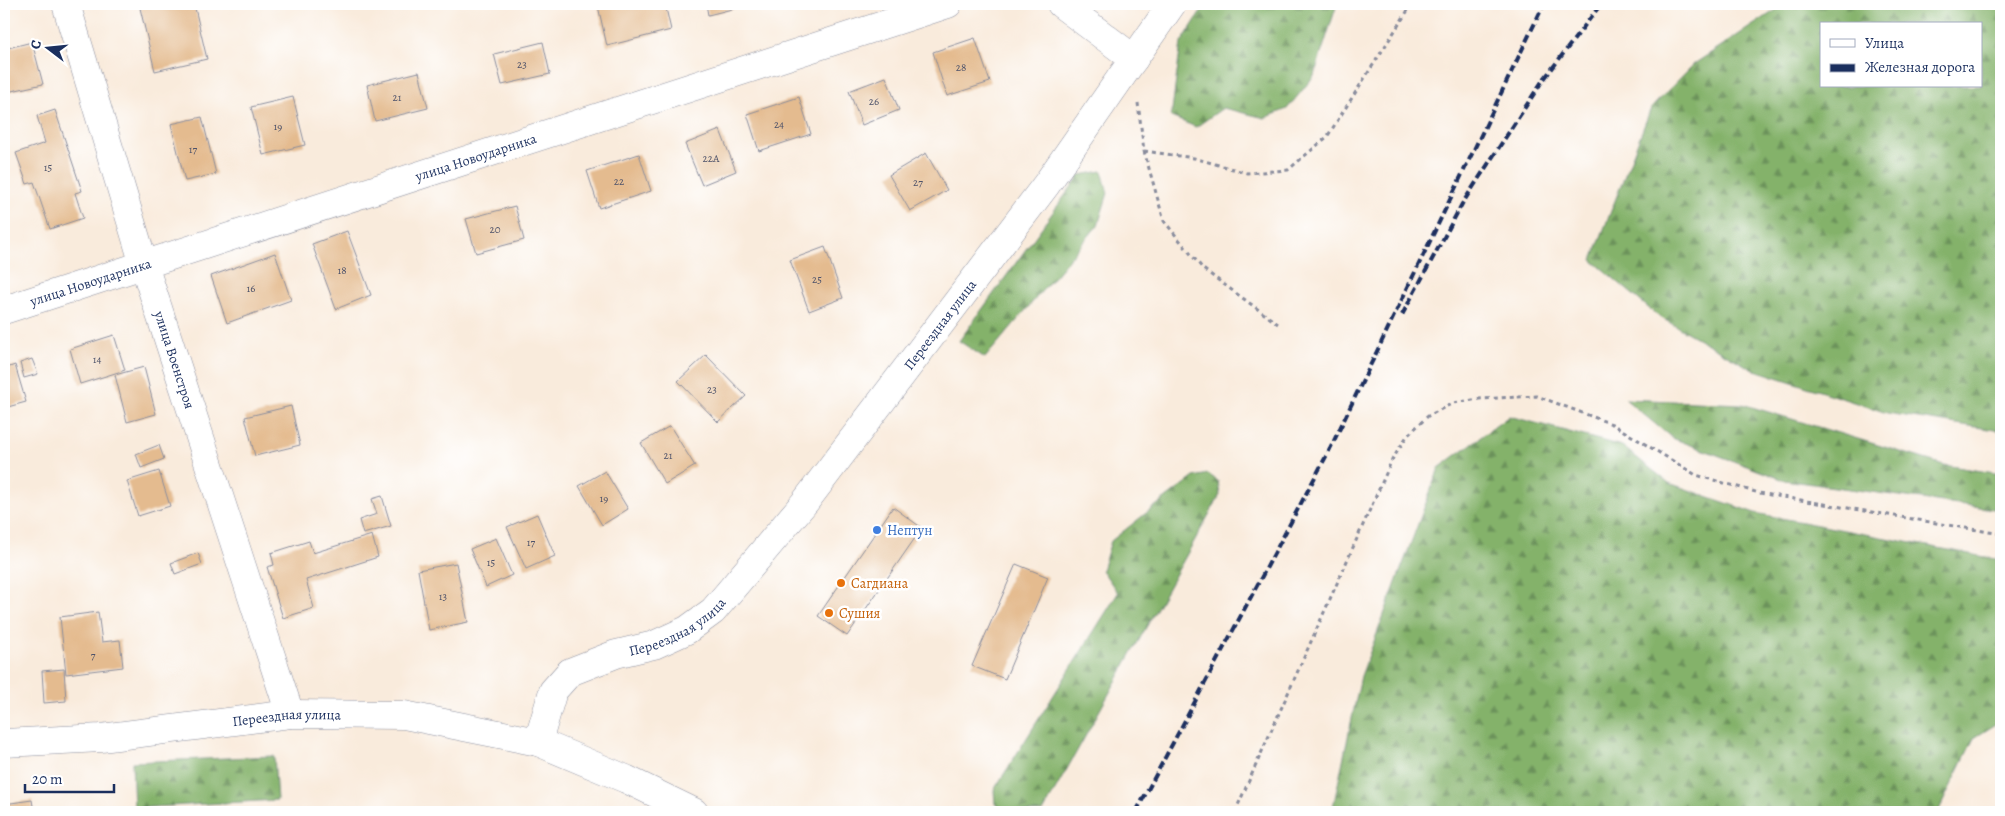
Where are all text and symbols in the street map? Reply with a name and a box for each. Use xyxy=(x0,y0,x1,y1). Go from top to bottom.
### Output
north arrow xyxy=(22,22,72,72)
legend xyxy=(1820,22,1982,88)
text: Улица xyxy=(1865,33,1904,53)
text: С xyxy=(26,37,46,51)
house number: 23 xyxy=(517,57,527,72)
text: Железная дорога xyxy=(1865,57,1975,77)
house number: 28 xyxy=(956,60,966,75)
house number: 21 xyxy=(393,90,402,105)
house number: 26 xyxy=(869,94,879,109)
house number: 24 xyxy=(774,117,784,132)
house number: 19 xyxy=(274,119,282,134)
street label: улица Новоударника xyxy=(412,128,539,186)
house number: 17 xyxy=(189,142,198,157)
house number: 22А xyxy=(703,151,720,166)
house number: 15 xyxy=(44,160,53,175)
house number: 22 xyxy=(614,174,624,189)
house number: 27 xyxy=(913,175,923,190)
house number: 20 xyxy=(489,222,501,237)
street label: улица Новоударника xyxy=(27,253,154,311)
house number: 18 xyxy=(337,263,347,278)
house number: 25 xyxy=(812,272,822,287)
street label: Переездная улица xyxy=(899,275,981,374)
house number: 16 xyxy=(247,281,255,296)
street label: улица Военстроя xyxy=(150,307,200,411)
house number: 14 xyxy=(93,352,101,367)
house number: 23 xyxy=(707,382,717,397)
house number: 21 xyxy=(664,448,673,463)
house number: 19 xyxy=(600,491,608,506)
place label: Нептун xyxy=(887,521,932,540)
marker: Нептун xyxy=(871,524,883,536)
house number: 17 xyxy=(527,535,536,550)
house number: 15 xyxy=(487,555,496,570)
place label: Сагдиана xyxy=(851,574,909,593)
marker: Сагдиана xyxy=(835,577,847,589)
house number: 13 xyxy=(439,589,447,604)
street label: Переездная улица xyxy=(627,593,730,660)
place label: Сушия xyxy=(839,604,881,623)
marker: Сушия xyxy=(823,607,835,619)
house number: 7 xyxy=(91,648,96,663)
street label: Переездная улица xyxy=(231,704,342,731)
scale bar xyxy=(25,761,114,793)
text: 20 m xyxy=(32,769,63,789)

